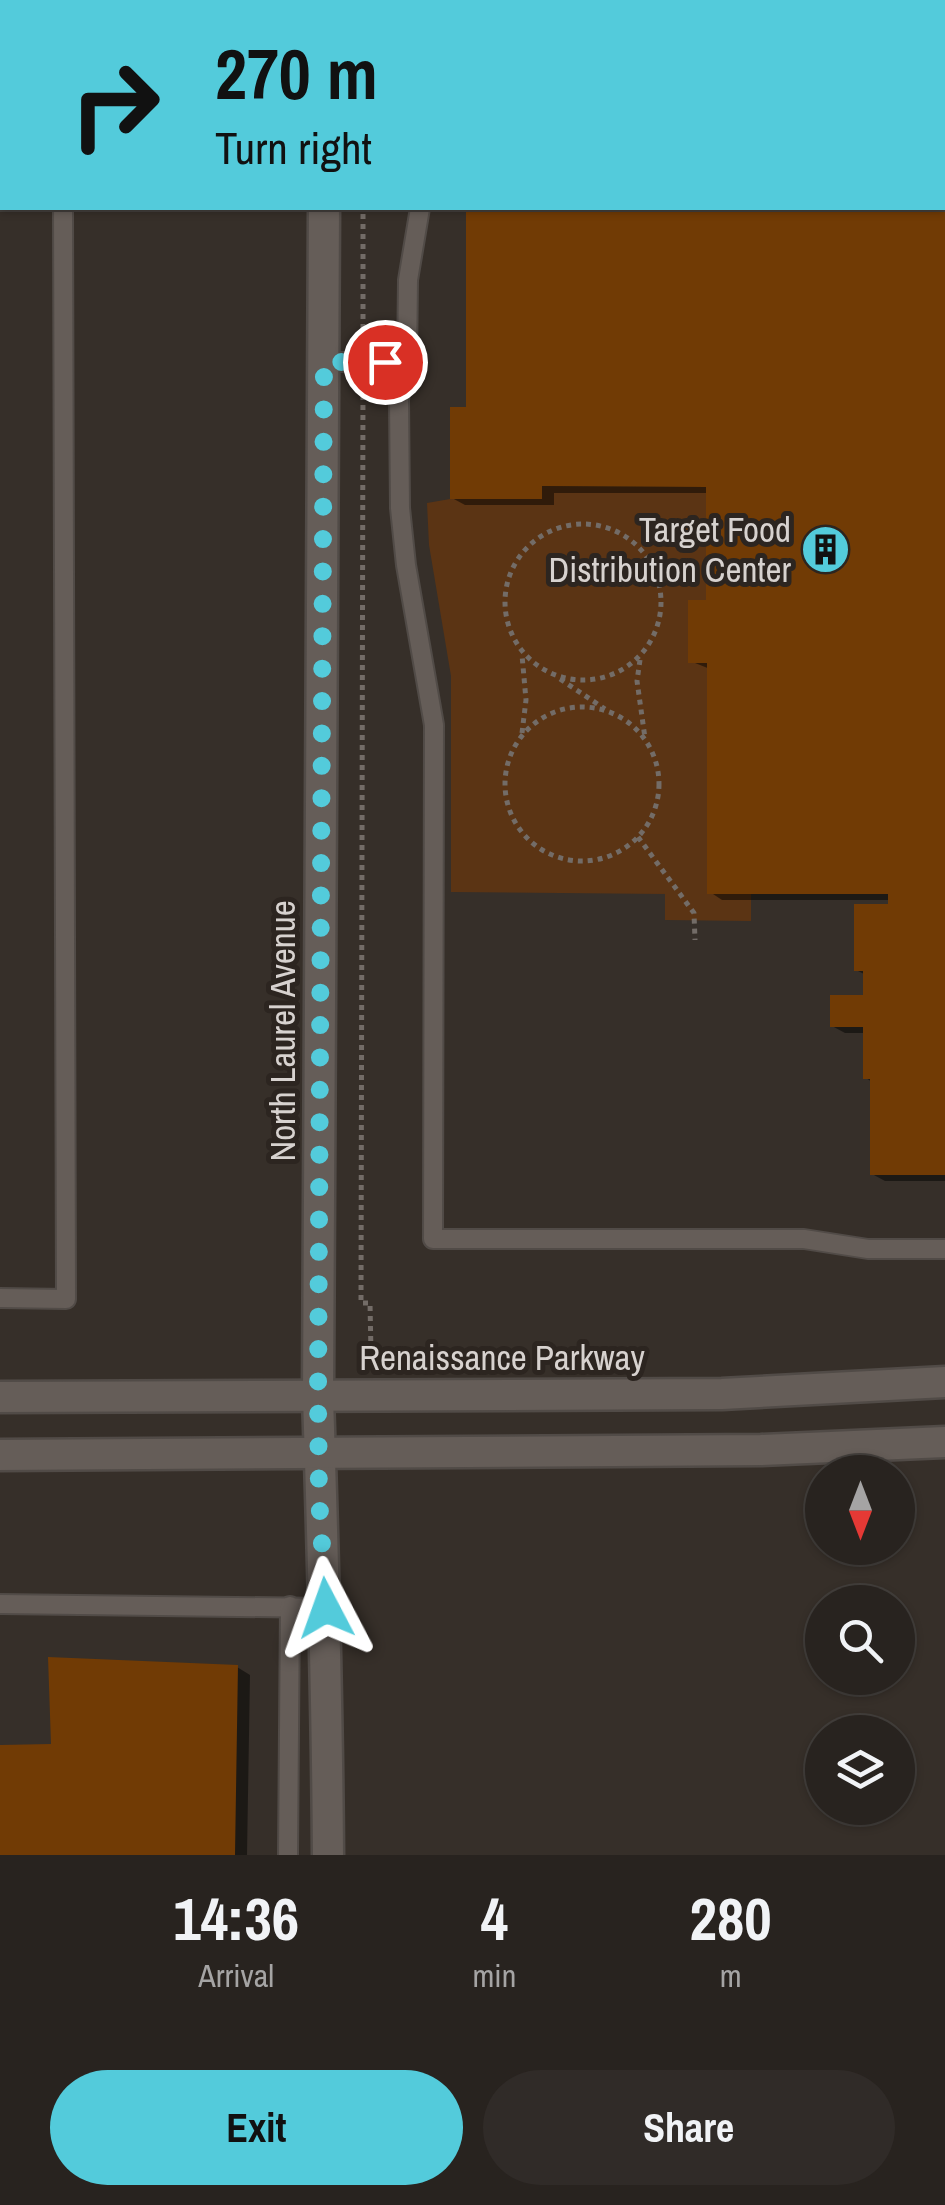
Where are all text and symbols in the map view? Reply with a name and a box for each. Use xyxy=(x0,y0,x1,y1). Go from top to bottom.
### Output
text: 270 m xyxy=(215,27,378,121)
icon: right xyxy=(50,40,180,170)
text: Turn right xyxy=(215,117,372,178)
pin xyxy=(343,320,428,405)
icon: arrive xyxy=(358,335,413,390)
place label: Target Food Distribution Center xyxy=(549,506,791,593)
building icon: Target Food Distribution Center xyxy=(800,524,852,576)
street label: North Laurel Avenue xyxy=(259,900,306,1162)
street label: Renaissance Parkway xyxy=(359,1334,645,1381)
north arrow xyxy=(805,1455,915,1565)
map controls xyxy=(805,1455,915,1825)
position arrow xyxy=(274,1556,378,1660)
button: search xyxy=(805,1585,915,1695)
button: layers xyxy=(805,1715,915,1825)
text: 14:36 xyxy=(173,1878,299,1959)
text: 4 xyxy=(481,1878,508,1959)
text: 280 xyxy=(690,1878,772,1959)
text: Arrival xyxy=(198,1954,274,1997)
text: min xyxy=(472,1954,516,1997)
text: m xyxy=(720,1954,742,1997)
button: Exit xyxy=(50,2070,463,2185)
button: Share xyxy=(483,2070,895,2185)

